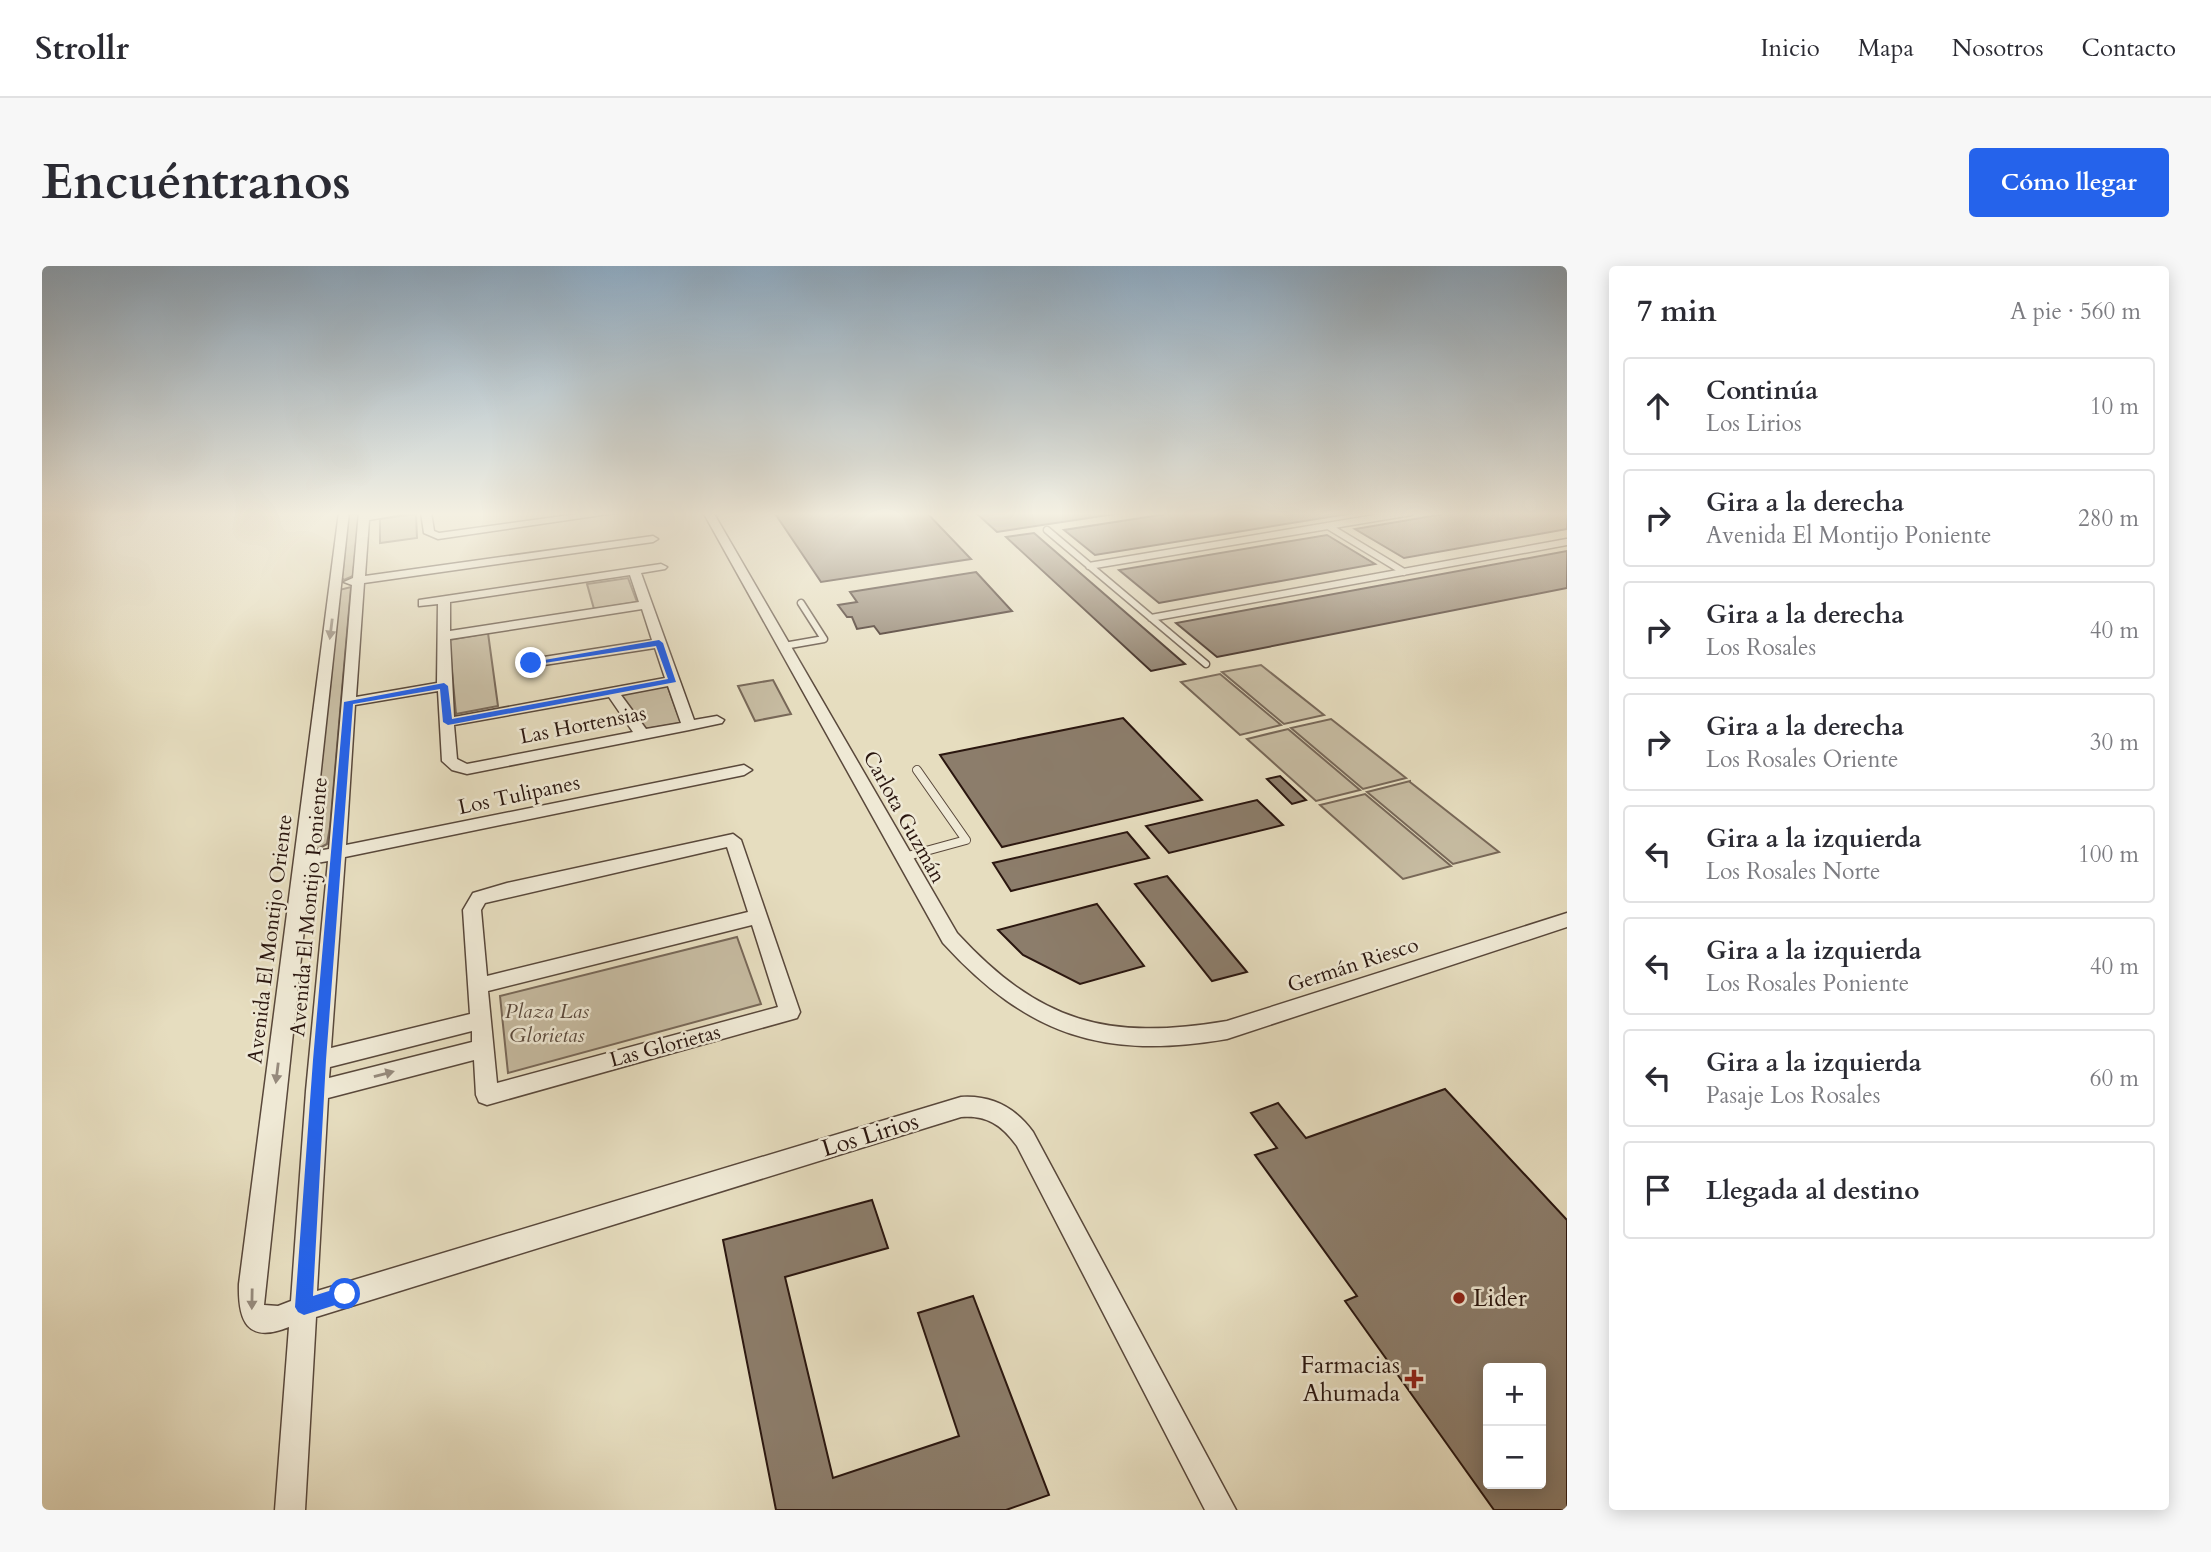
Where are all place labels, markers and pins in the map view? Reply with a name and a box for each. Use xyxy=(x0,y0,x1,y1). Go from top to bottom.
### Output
place label: Lider xyxy=(1473,1282,1527,1315)
marker: Lider xyxy=(1451,1290,1467,1306)
place label: Farmacias Ahumada xyxy=(1300,1349,1401,1410)
marker: Farmacias Ahumada xyxy=(1406,1371,1422,1387)

